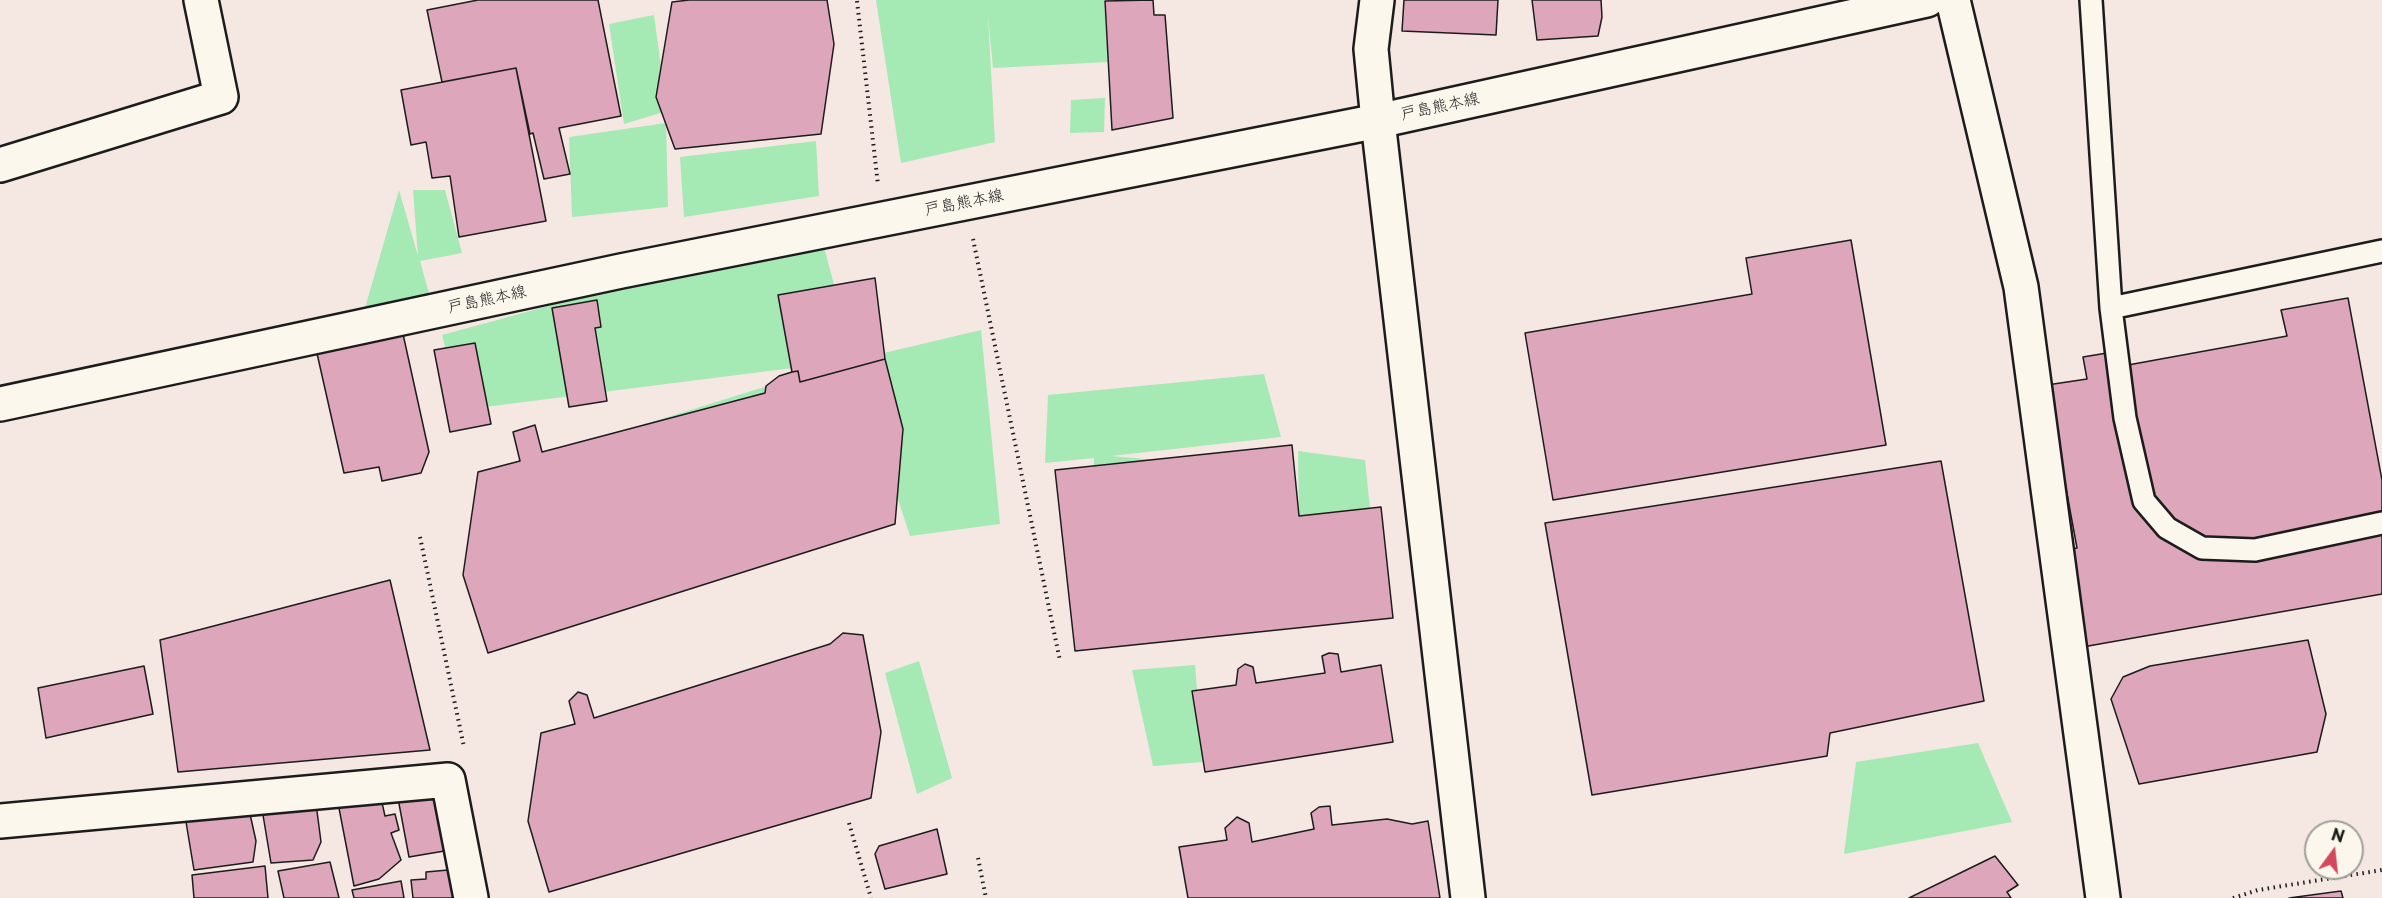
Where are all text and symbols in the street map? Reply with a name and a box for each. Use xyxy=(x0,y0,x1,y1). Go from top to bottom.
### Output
street label: 戸島熊本線 xyxy=(1399,89,1481,125)
street label: 戸島熊本線 xyxy=(923,186,1005,220)
street label: 戸島熊本線 xyxy=(446,282,528,318)
north arrow xyxy=(2304,820,2364,880)
text: N xyxy=(2329,821,2347,848)

